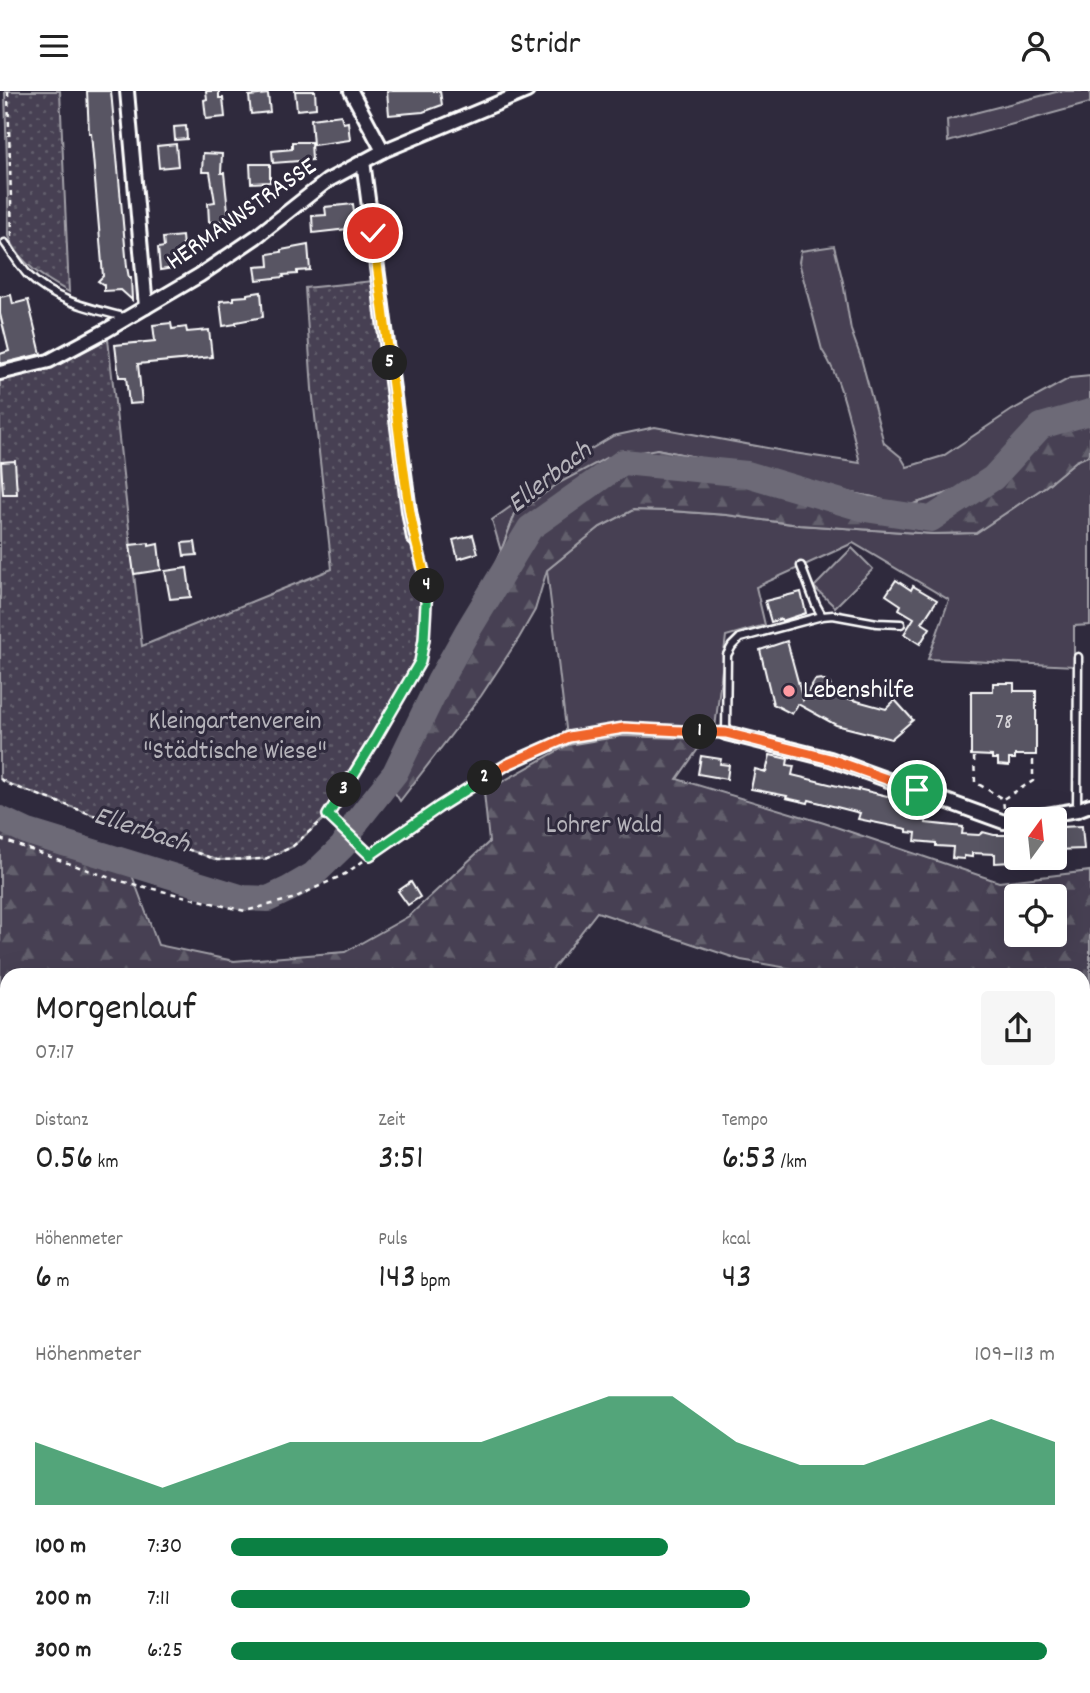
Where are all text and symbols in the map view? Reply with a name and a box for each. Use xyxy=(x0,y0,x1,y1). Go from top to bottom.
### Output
text: Stridr xyxy=(510,23,580,69)
icon: menu xyxy=(35,27,73,65)
icon: person xyxy=(1017,27,1055,65)
street label: HERMANNSTRASSE xyxy=(159,149,325,281)
pin xyxy=(343,203,403,263)
icon: check xyxy=(354,214,392,252)
pin: 5 xyxy=(372,345,408,381)
text: 5 xyxy=(385,349,394,376)
water label: Ellerbach xyxy=(500,432,603,525)
pin: 4 xyxy=(410,568,444,603)
text: 4 xyxy=(423,572,430,599)
place label: Lebenshilfe xyxy=(803,673,914,710)
marker: Lebenshilfe xyxy=(781,683,797,699)
park label: Kleingartenverein "Städtische Wiese" xyxy=(143,704,327,771)
house number: 78 xyxy=(995,707,1013,740)
pin: 1 xyxy=(682,715,718,749)
text: 1 xyxy=(697,718,702,745)
pin xyxy=(887,760,947,820)
pin: 2 xyxy=(468,761,503,795)
text: 2 xyxy=(480,764,489,791)
icon: arrive xyxy=(898,771,936,809)
pin: 3 xyxy=(326,773,362,807)
text: 3 xyxy=(339,776,348,803)
water label: Ellerbach xyxy=(88,798,195,867)
north arrow xyxy=(1004,807,1068,870)
map controls xyxy=(1004,807,1067,947)
park label: Lohrer Wald xyxy=(546,808,662,845)
button: locate xyxy=(1004,884,1067,947)
text: Morgenlauf xyxy=(35,983,196,1038)
button: share xyxy=(981,991,1055,1065)
text: 07:17 xyxy=(35,1037,74,1070)
text: Distanz xyxy=(35,1108,88,1135)
text: Zeit xyxy=(378,1108,406,1135)
text: Tempo xyxy=(722,1108,768,1135)
text: 0.56 xyxy=(35,1135,93,1185)
text: 3:51 xyxy=(378,1135,424,1185)
text: 6:53 xyxy=(722,1135,776,1185)
text: km xyxy=(93,1150,118,1177)
text: /km xyxy=(776,1150,807,1177)
text: Höhenmeter xyxy=(35,1227,123,1254)
text: Puls xyxy=(378,1227,408,1254)
text: kcal xyxy=(722,1227,751,1254)
text: 6 xyxy=(35,1254,52,1304)
text: 143 xyxy=(378,1254,416,1304)
text: 43 xyxy=(722,1254,752,1304)
text: m xyxy=(52,1269,70,1296)
text: bpm xyxy=(416,1269,450,1296)
text: Höhenmeter xyxy=(35,1339,141,1372)
text: 109–113 m xyxy=(974,1339,1055,1372)
text: 100 m xyxy=(35,1531,86,1564)
text: 7:30 xyxy=(147,1531,182,1564)
text: 200 m xyxy=(35,1583,91,1616)
text: 7:11 xyxy=(147,1583,170,1616)
text: 300 m xyxy=(35,1635,91,1668)
text: 6:25 xyxy=(147,1635,183,1668)

